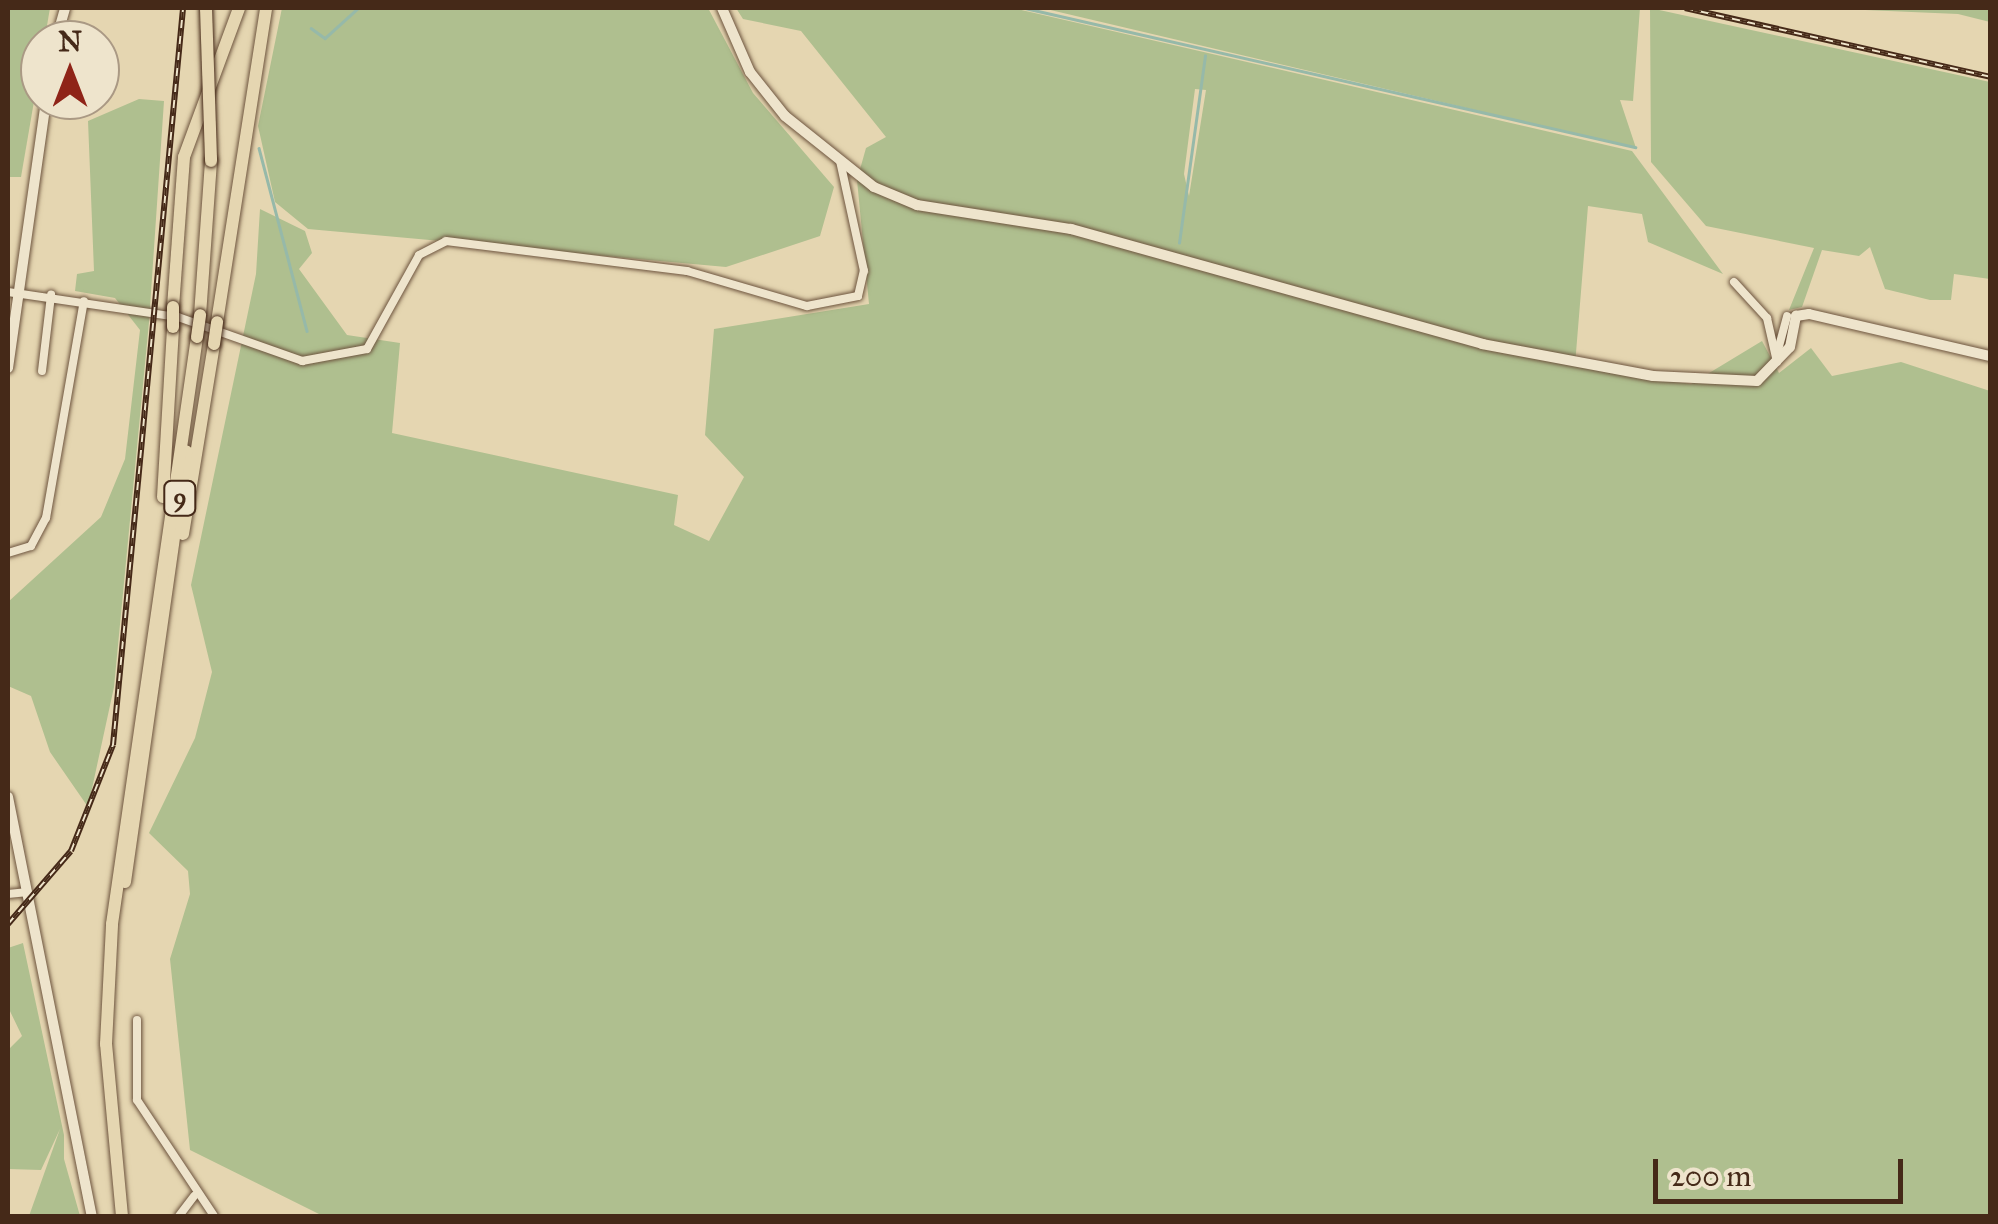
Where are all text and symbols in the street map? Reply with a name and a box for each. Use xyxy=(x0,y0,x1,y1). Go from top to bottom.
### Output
north arrow xyxy=(20,20,120,120)
text: N xyxy=(58,24,82,59)
road number: 9 xyxy=(162,478,198,518)
scale bar xyxy=(1658,1139,1908,1201)
text: 200 m xyxy=(1670,1158,1751,1194)

